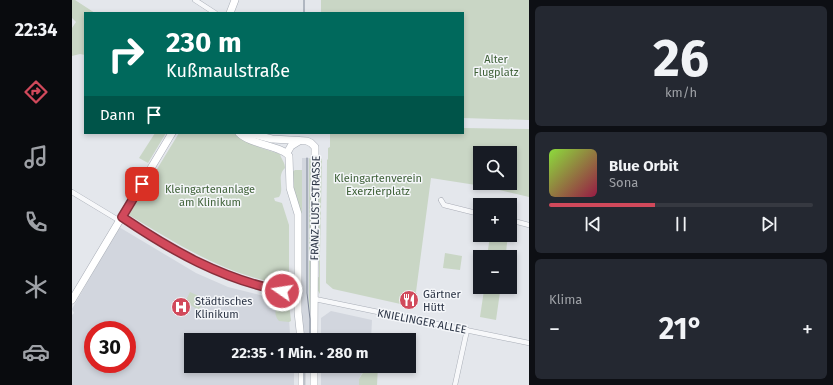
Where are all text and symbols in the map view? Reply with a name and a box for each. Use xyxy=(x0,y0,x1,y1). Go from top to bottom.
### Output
text: 22:34 xyxy=(15,19,57,41)
text: 230 m xyxy=(166,26,242,59)
text: 26 xyxy=(653,27,709,90)
icon: right xyxy=(100,28,152,80)
park label: Alter Flugplatz xyxy=(473,53,519,79)
text: Kußmaulstraße xyxy=(166,60,290,82)
icon: directions xyxy=(22,78,50,106)
text: km/h xyxy=(665,85,697,100)
icon: arrive xyxy=(143,104,165,126)
text: Dann xyxy=(100,106,135,124)
icon: music xyxy=(22,143,50,171)
map controls xyxy=(473,146,517,294)
button: search xyxy=(473,146,517,190)
street label: FRANZ-LUST-STRASSE xyxy=(308,155,323,261)
text: Blue Orbit xyxy=(609,157,678,175)
pin xyxy=(125,167,159,201)
park label: Kleingartenverein Exerzierplatz xyxy=(334,172,422,198)
icon: arrive xyxy=(131,173,153,195)
text: Sona xyxy=(609,175,638,190)
park label: Kleingartenanlage am Klinikum xyxy=(165,183,255,209)
button: + xyxy=(473,198,517,242)
icon: phone xyxy=(22,208,50,236)
icon: previous xyxy=(582,213,604,235)
icon: pause xyxy=(670,213,692,235)
icon: next xyxy=(758,213,780,235)
button: − xyxy=(473,250,517,294)
position arrow xyxy=(261,270,303,312)
icon: climate xyxy=(22,273,50,301)
place label: Gärtner Hütt xyxy=(423,288,462,314)
restaurant icon: Gärtner Hütt xyxy=(398,289,420,311)
text: Klima xyxy=(549,292,582,307)
place label: Städtisches Klinikum xyxy=(195,295,253,321)
hospital icon: Städtisches Klinikum xyxy=(170,296,192,318)
street label: KNIELINGER ALLEE xyxy=(376,306,468,337)
text: 21° xyxy=(659,311,703,347)
text: − xyxy=(549,316,560,343)
text: + xyxy=(802,316,813,343)
speed limit sign: 30 xyxy=(84,321,136,373)
icon: car xyxy=(22,338,50,366)
text: 22:35 · 1 Min. · 280 m xyxy=(232,344,368,362)

